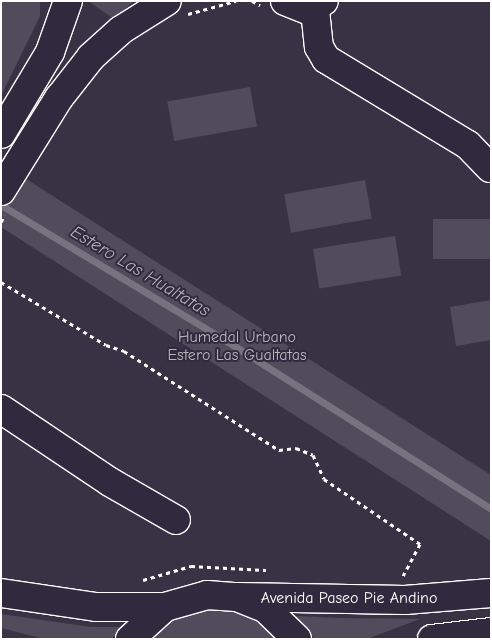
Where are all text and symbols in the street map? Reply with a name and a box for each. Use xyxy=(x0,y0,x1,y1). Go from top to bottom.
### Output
water label: Estero Las Hualtatas xyxy=(66,222,214,322)
park label: Humedal Urbano Estero Las Gualtatas xyxy=(167,327,307,365)
street label: Avenida Paseo Pie Andino xyxy=(261,588,437,608)

